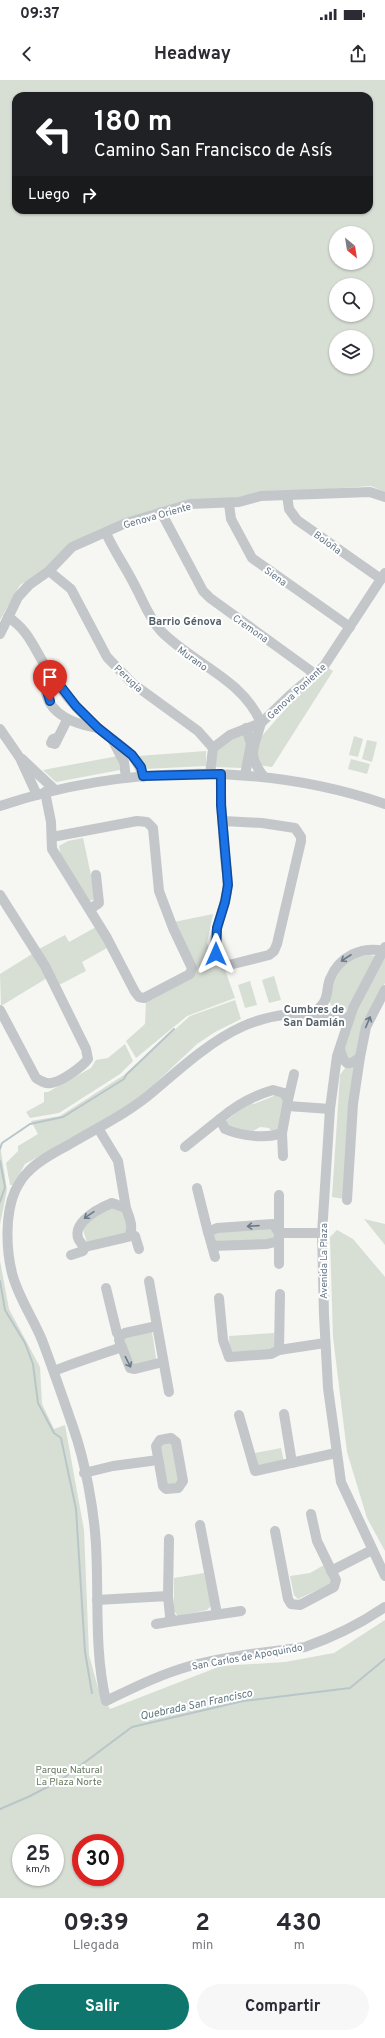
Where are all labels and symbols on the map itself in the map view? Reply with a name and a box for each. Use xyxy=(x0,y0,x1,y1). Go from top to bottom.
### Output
north arrow xyxy=(329,226,373,270)
street label: Genova Oriente xyxy=(122,501,193,532)
street label: Boloña xyxy=(311,529,344,558)
street label: Siena xyxy=(261,565,289,590)
street label: Cremona xyxy=(230,612,271,646)
district label: Barrio Génova xyxy=(148,615,222,629)
street label: Murano xyxy=(174,644,210,675)
pin xyxy=(33,660,67,701)
street label: Genova Poniente xyxy=(265,661,329,723)
street label: Perugia xyxy=(111,663,145,696)
position arrow xyxy=(195,933,237,975)
one-way arrow xyxy=(341,954,352,962)
district label: Cumbres de San Damián xyxy=(283,1003,345,1030)
one-way arrow xyxy=(365,1017,373,1029)
one-way arrow xyxy=(84,1211,95,1219)
one-way arrow xyxy=(247,1222,260,1229)
street label: Avenida La Plaza xyxy=(318,1223,331,1299)
one-way arrow xyxy=(125,1356,132,1368)
street label: San Carlos de Apoquindo xyxy=(191,1641,304,1674)
water label: Quebrada San Francisco xyxy=(139,1686,254,1724)
park label: Parque Natural La Plaza Norte xyxy=(36,1764,102,1789)
speed limit sign: 30 xyxy=(72,1834,124,1886)

